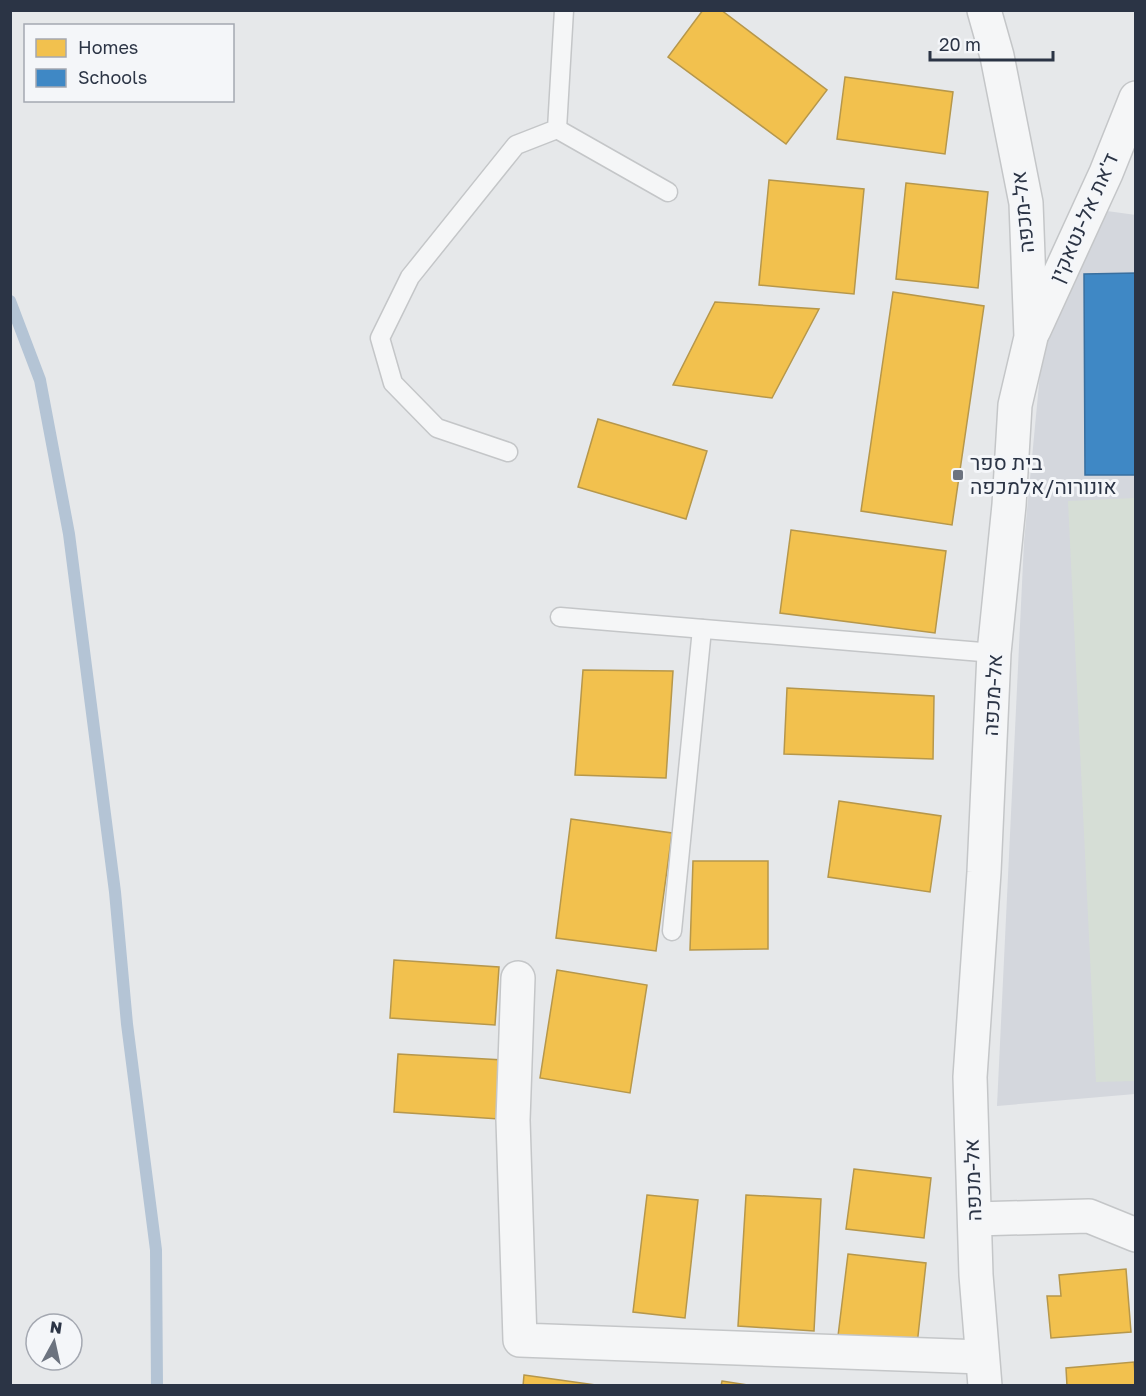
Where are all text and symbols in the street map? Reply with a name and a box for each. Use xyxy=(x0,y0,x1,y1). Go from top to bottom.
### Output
legend xyxy=(24,24,234,102)
scale bar xyxy=(930,24,1053,62)
text: 20 m xyxy=(939,33,981,55)
text: Homes xyxy=(78,36,138,58)
text: Schools xyxy=(78,66,147,88)
street label: ד'את אל-נטאקין xyxy=(1043,149,1123,286)
street label: אל-מכפה xyxy=(1005,170,1039,254)
place label: בית ספר אונורוה/אלמכפה xyxy=(970,449,1117,499)
marker: בית ספר אונורוה/אלמכפה xyxy=(951,468,965,482)
street label: אל-מכפה xyxy=(977,653,1007,737)
street label: אל-מכפה xyxy=(958,1138,986,1222)
north arrow xyxy=(24,1312,84,1372)
text: N xyxy=(49,1316,64,1338)

